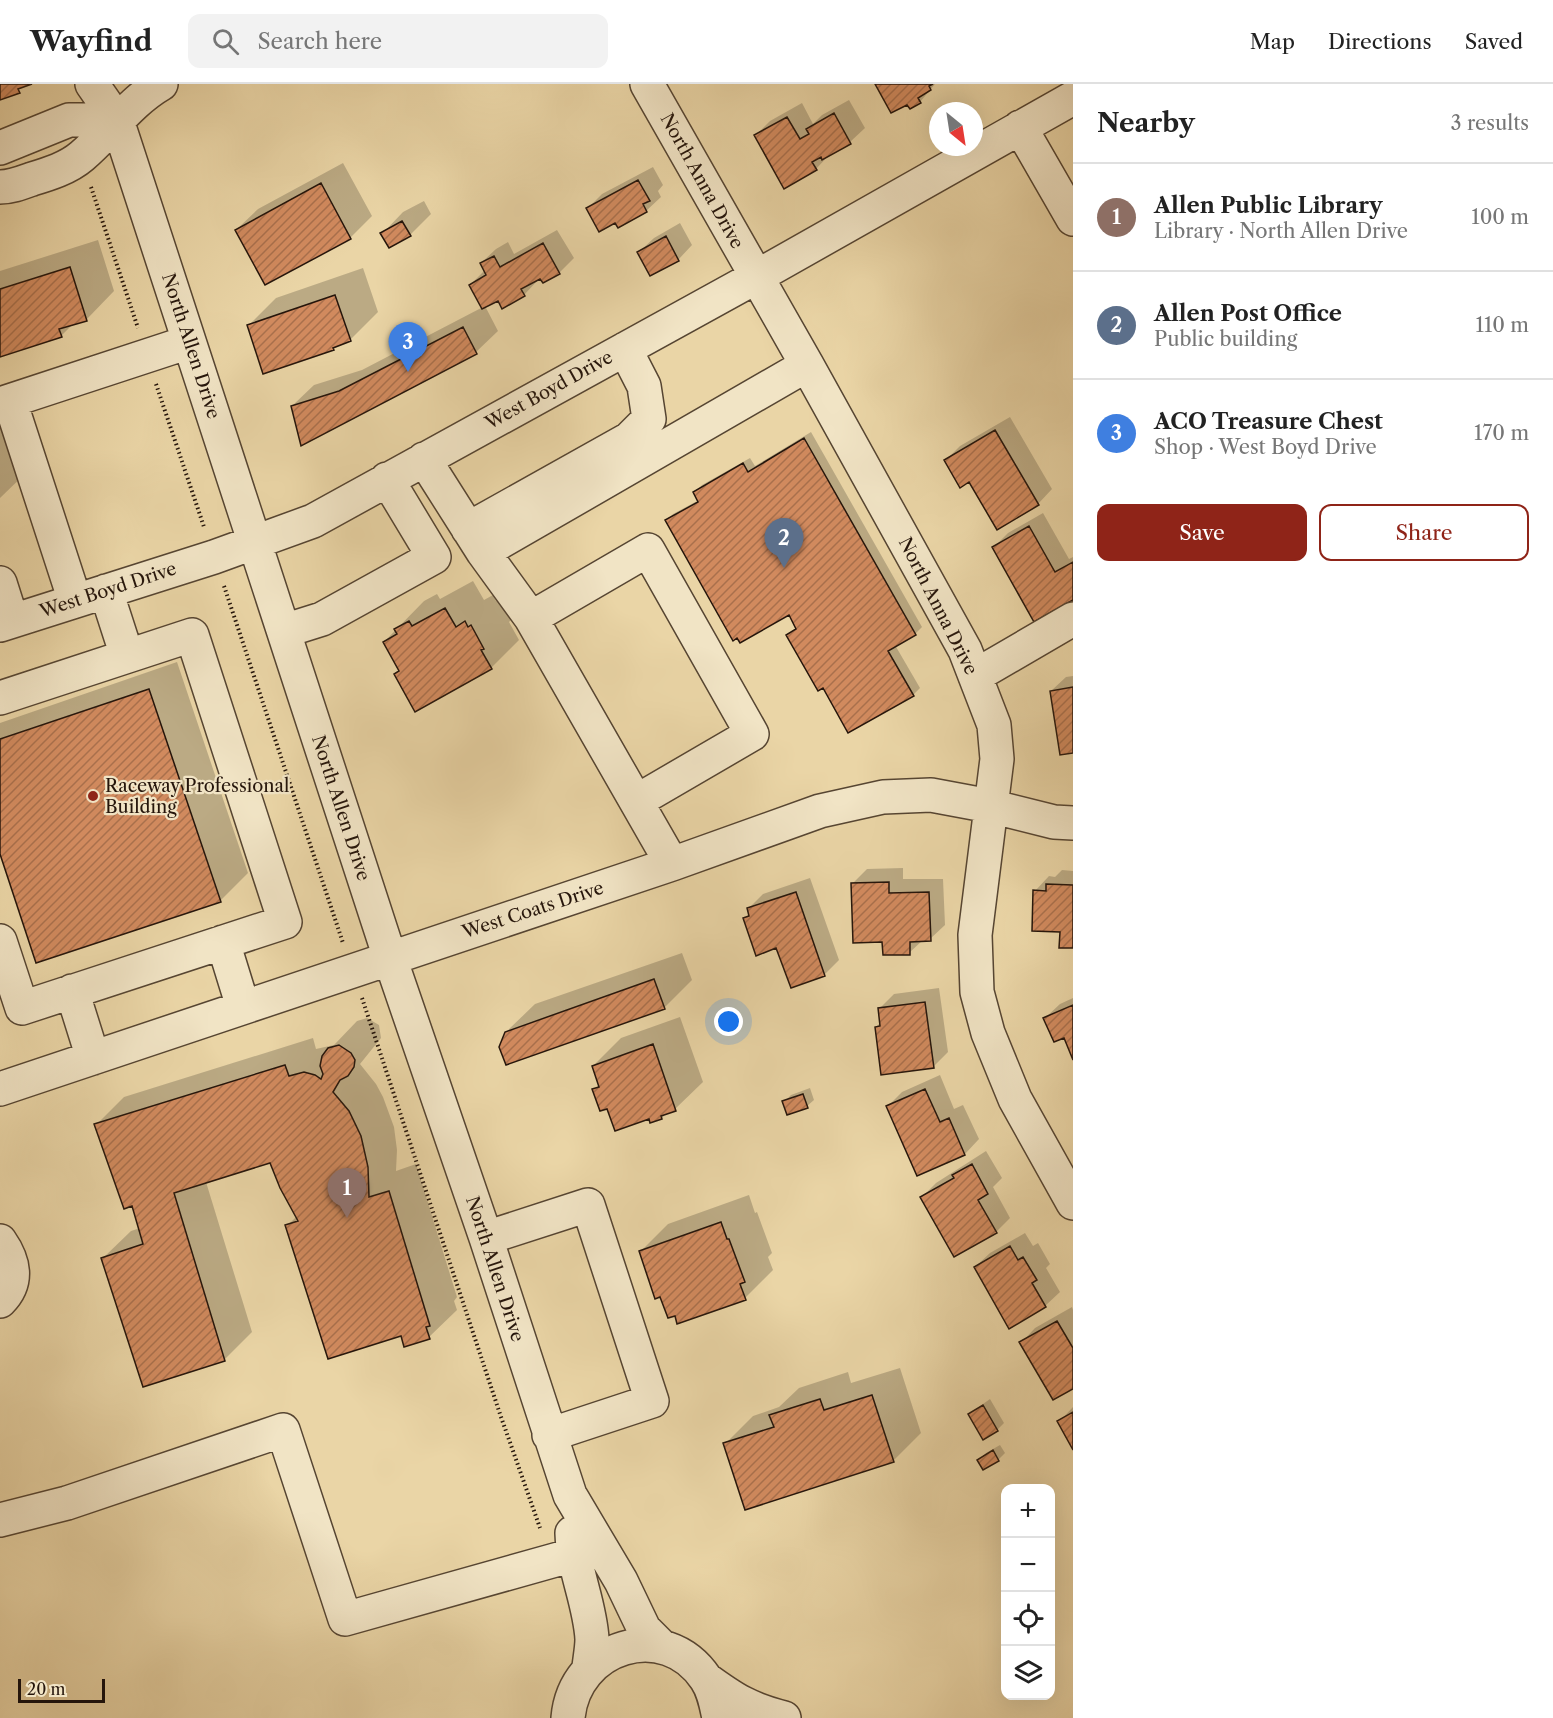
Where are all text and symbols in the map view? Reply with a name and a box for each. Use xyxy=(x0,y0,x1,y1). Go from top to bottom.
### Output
search box xyxy=(188,14,608,68)
text: Wayfind xyxy=(30,24,152,58)
icon: search xyxy=(209,25,242,58)
text: Search here xyxy=(257,28,382,55)
text: Map xyxy=(1250,29,1295,54)
text: Directions xyxy=(1328,29,1432,54)
text: Saved xyxy=(1465,29,1523,54)
north arrow xyxy=(929,102,983,156)
text: Nearby xyxy=(1097,107,1195,139)
street label: North Anna Drive xyxy=(656,109,748,253)
text: 3 results xyxy=(1451,111,1529,135)
text: Allen Public Library xyxy=(1154,192,1382,219)
text: 1 xyxy=(1112,205,1121,229)
text: 100 m xyxy=(1471,205,1529,229)
text: Library · North Allen Drive xyxy=(1154,219,1408,243)
street label: North Allen Drive xyxy=(157,270,225,422)
text: Allen Post Office xyxy=(1154,300,1342,327)
text: 2 xyxy=(1111,313,1122,337)
text: 110 m xyxy=(1476,313,1529,337)
pin: 3 xyxy=(388,322,428,372)
text: Public building xyxy=(1154,327,1297,351)
street label: West Boyd Drive xyxy=(481,346,617,435)
text: ACO Treasure Chest xyxy=(1154,408,1383,435)
text: 3 xyxy=(1111,421,1122,445)
text: 170 m xyxy=(1474,421,1529,445)
text: Shop · West Boyd Drive xyxy=(1154,435,1377,459)
button: Save xyxy=(1097,504,1307,561)
button: Share xyxy=(1319,504,1529,561)
pin: 2 xyxy=(764,518,804,568)
street label: North Anna Drive xyxy=(894,534,982,678)
street label: West Boyd Drive xyxy=(36,558,179,623)
street label: North Allen Drive xyxy=(307,732,375,884)
place label: Raceway Professional Building xyxy=(105,775,289,818)
marker: Raceway Professional Building xyxy=(86,789,100,803)
street label: West Coats Drive xyxy=(459,877,606,944)
your location xyxy=(714,1007,743,1036)
pin: 1 xyxy=(328,1168,366,1218)
street label: North Allen Drive xyxy=(461,1193,529,1345)
map controls xyxy=(1001,1484,1055,1700)
button: + xyxy=(1001,1484,1055,1538)
button: − xyxy=(1001,1538,1055,1592)
button: locate xyxy=(1001,1592,1055,1646)
button: layers xyxy=(1001,1646,1055,1700)
scale bar xyxy=(18,1676,105,1704)
text: 20 m xyxy=(27,1679,66,1699)

